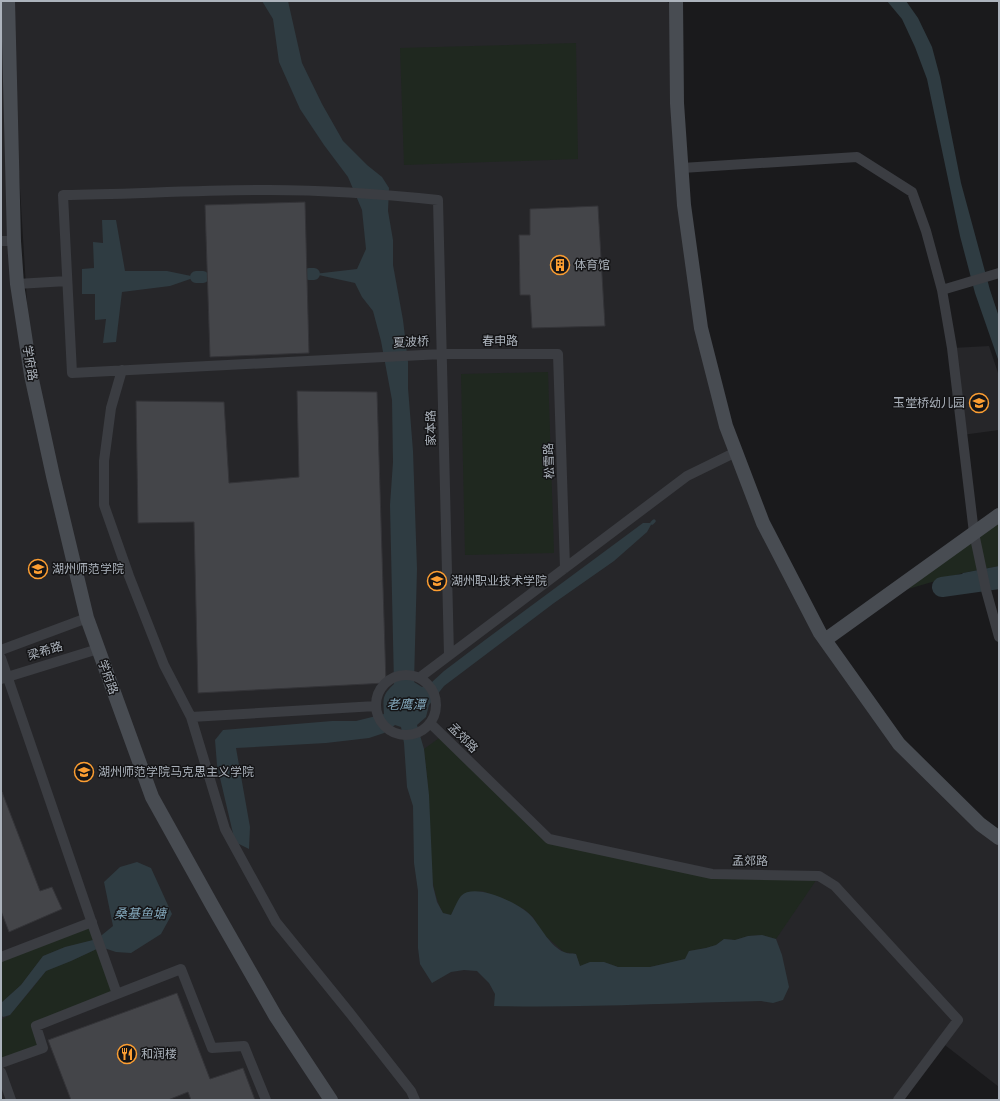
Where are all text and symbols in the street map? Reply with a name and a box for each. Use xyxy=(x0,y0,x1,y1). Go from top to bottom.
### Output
building icon: 体育馆 xyxy=(549,254,571,276)
place label: 体育馆 xyxy=(574,258,610,272)
street label: 夏波桥 xyxy=(393,334,429,350)
street label: 春申路 xyxy=(482,334,518,348)
street label: 学府路 xyxy=(20,344,40,382)
school or university icon: 玉堂桥幼儿园 xyxy=(968,392,990,414)
place label: 玉堂桥幼儿园 xyxy=(893,396,965,410)
street label: 家本路 xyxy=(424,410,438,446)
street label: 松雪路 xyxy=(541,443,557,479)
school or university icon: 湖州师范学院 xyxy=(27,558,49,580)
place label: 湖州师范学院 xyxy=(52,562,124,576)
school or university icon: 湖州职业技术学院 xyxy=(426,570,448,592)
place label: 湖州职业技术学院 xyxy=(451,574,547,588)
street label: 梁希路 xyxy=(26,639,64,663)
street label: 学府路 xyxy=(95,658,121,696)
water label: 老鹰潭 xyxy=(386,697,427,712)
street label: 孟郊路 xyxy=(445,720,481,756)
school or university icon: 湖州师范学院马克思主义学院 xyxy=(73,761,95,783)
place label: 湖州师范学院马克思主义学院 xyxy=(98,765,254,779)
street label: 孟郊路 xyxy=(732,854,768,868)
water label: 桑基鱼塘 xyxy=(114,906,168,921)
restaurant icon: 和润楼 xyxy=(116,1043,138,1065)
place label: 和润楼 xyxy=(141,1047,177,1061)

